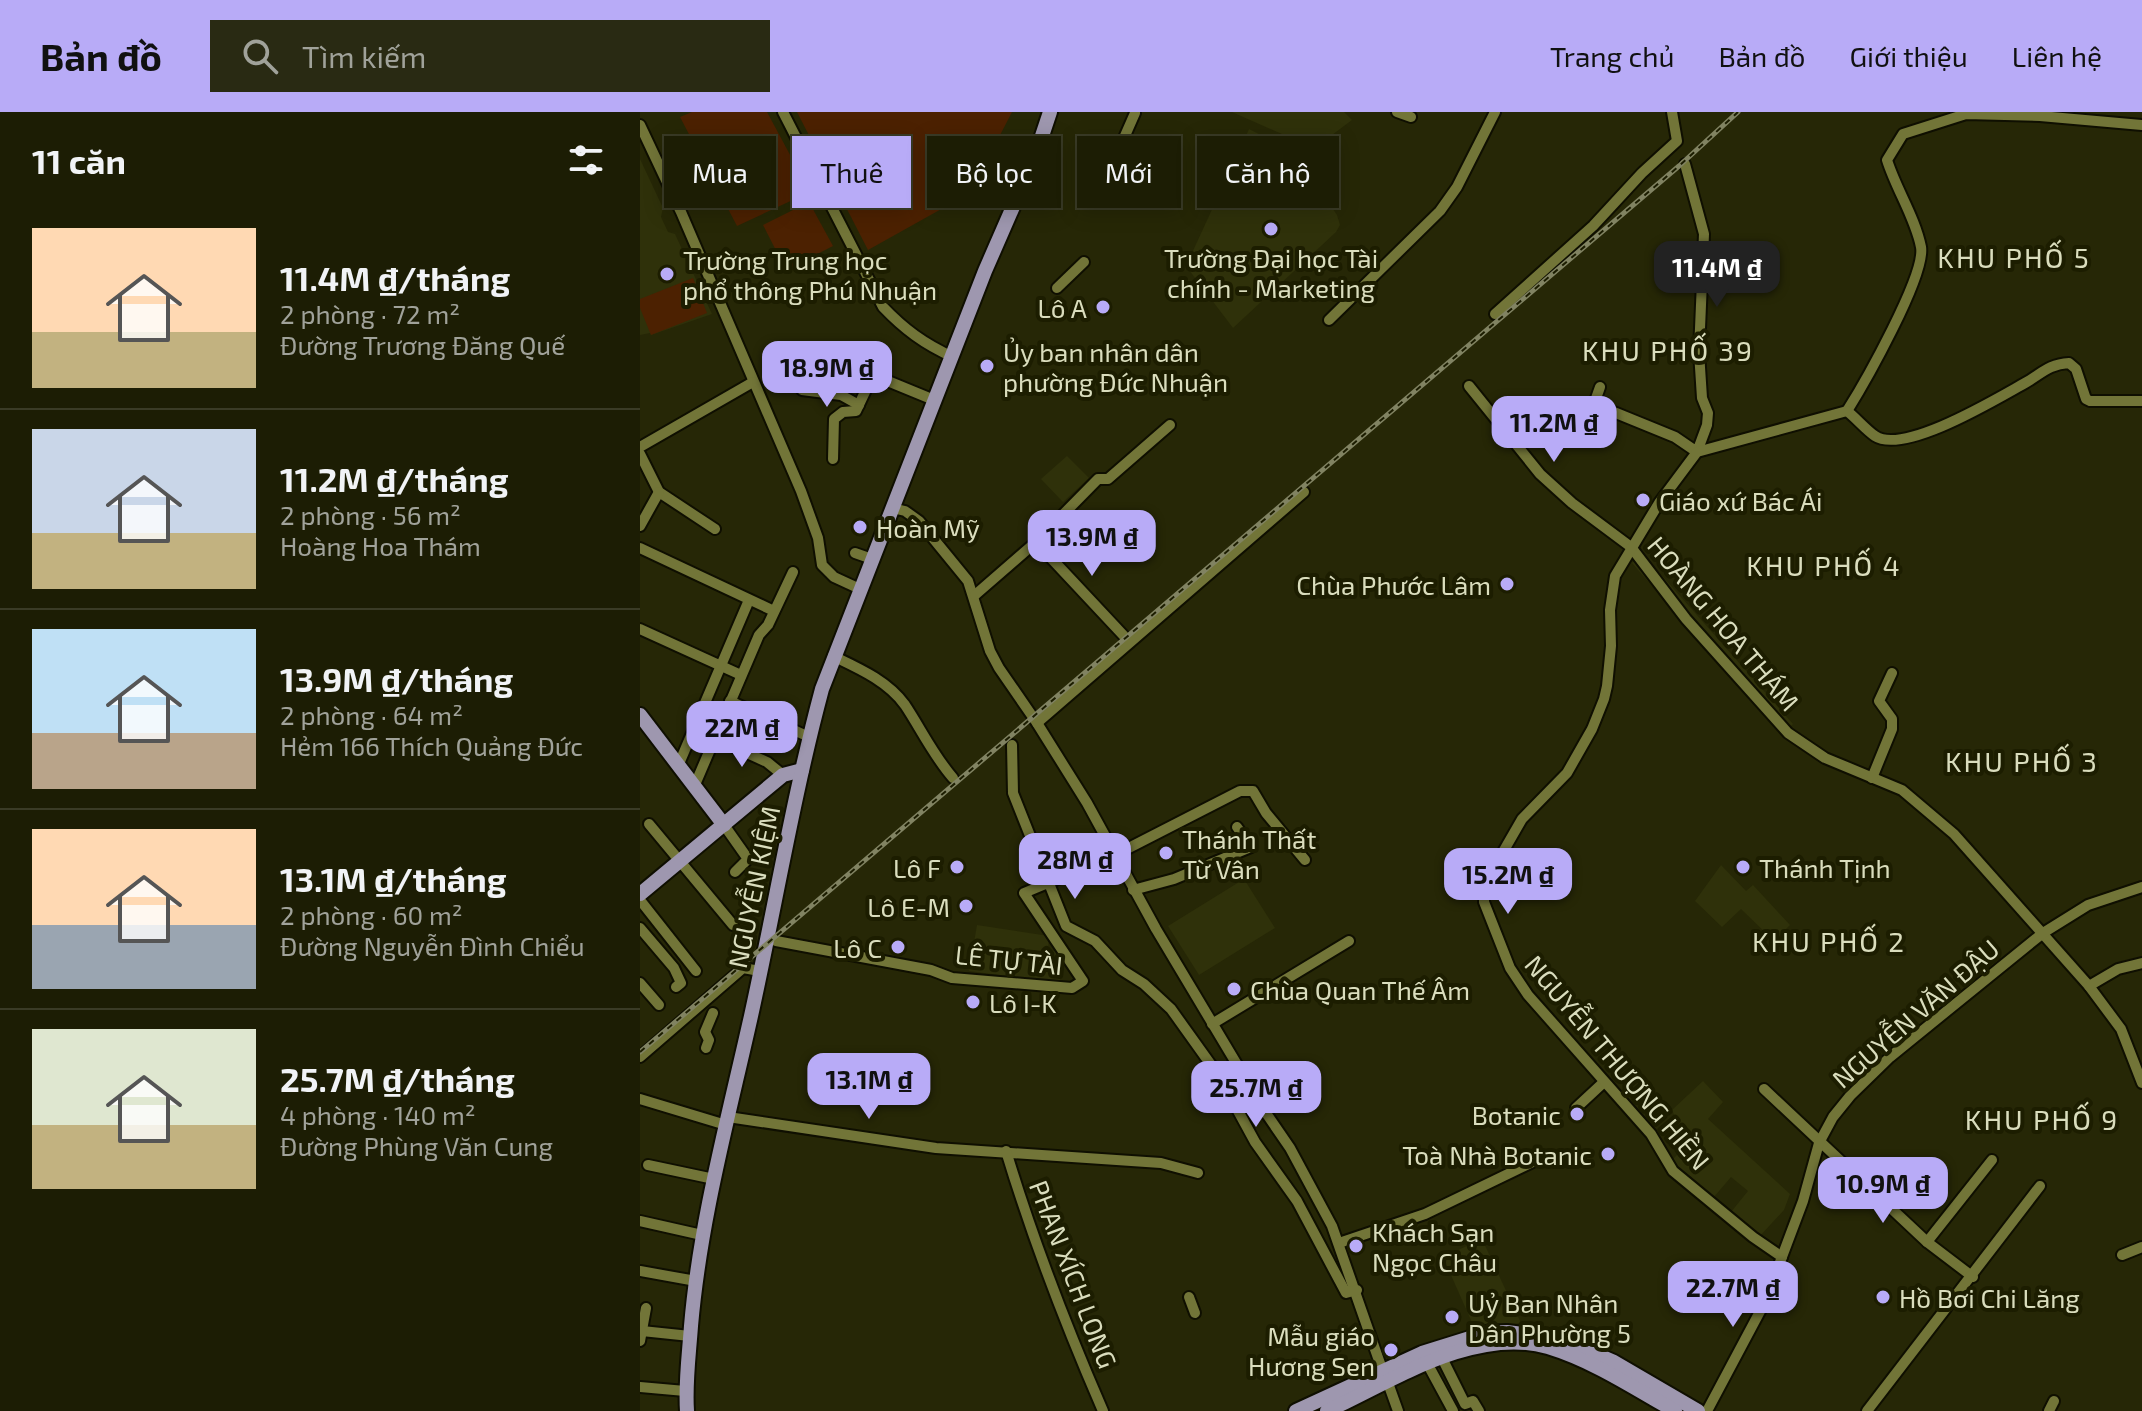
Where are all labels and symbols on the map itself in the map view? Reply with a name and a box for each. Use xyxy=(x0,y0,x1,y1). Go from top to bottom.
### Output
marker: Trường Đại học Tài chính - Marketing xyxy=(1262,220,1280,238)
district label: KHU PHỐ 5 xyxy=(1937,239,2091,274)
pin: 11.4M ₫ xyxy=(1643,241,1791,309)
place label: Trường Đại học Tài chính - Marketing xyxy=(1164,242,1378,303)
place label: Trường Trung học phổ thông Phú Nhuận xyxy=(683,244,937,305)
marker: Trường Trung học phổ thông Phú Nhuận xyxy=(658,265,676,283)
place label: Lô A xyxy=(1038,292,1087,323)
marker: Lô A xyxy=(1094,298,1112,316)
district label: KHU PHỐ 39 xyxy=(1582,332,1754,367)
place label: Ủy ban nhân dân phường Đức Nhuận xyxy=(1003,336,1228,397)
pin: 18.9M ₫ xyxy=(753,341,901,409)
marker: Ủy ban nhân dân phường Đức Nhuận xyxy=(978,357,996,375)
pin: 11.2M ₫ xyxy=(1480,396,1628,464)
place label: Giáo xứ Bác Ái xyxy=(1659,485,1823,516)
marker: Giáo xứ Bác Ái xyxy=(1634,491,1652,509)
pin: 13.9M ₫ xyxy=(1018,510,1166,578)
place label: Hoàn Mỹ xyxy=(876,512,980,543)
marker: Hoàn Mỹ xyxy=(851,518,869,536)
street label: HOÀNG HOA THÁM xyxy=(1642,530,1806,716)
district label: KHU PHỐ 4 xyxy=(1746,547,1902,582)
place label: Chùa Phước Lâm xyxy=(1296,569,1491,600)
marker: Chùa Phước Lâm xyxy=(1498,575,1516,593)
pin: 22M ₫ xyxy=(686,701,798,769)
district label: KHU PHỐ 3 xyxy=(1945,743,2099,778)
street label: NGUYỄN KIỆM xyxy=(720,803,785,971)
place label: Thánh Thất Từ Vân xyxy=(1182,823,1316,884)
pin: 28M ₫ xyxy=(1019,833,1131,901)
marker: Thánh Thất Từ Vân xyxy=(1157,844,1175,862)
pin: 15.2M ₫ xyxy=(1434,848,1582,916)
place label: Lô F xyxy=(893,852,941,883)
place label: Thánh Tịnh xyxy=(1759,852,1891,883)
marker: Lô F xyxy=(948,858,966,876)
marker: Thánh Tịnh xyxy=(1734,858,1752,876)
place label: Lô E-M xyxy=(867,891,950,922)
marker: Lô E-M xyxy=(957,897,975,915)
district label: KHU PHỐ 2 xyxy=(1752,923,1906,958)
street label: NGUYỄN VĂN ĐẬU xyxy=(1825,931,2005,1094)
place label: Lô C xyxy=(833,932,882,963)
marker: Lô C xyxy=(889,938,907,956)
street label: LÊ TỰ TÀI xyxy=(954,938,1064,980)
street label: NGUYỄN THƯỢNG HIỀN xyxy=(1519,948,1717,1175)
place label: Chùa Quan Thế Âm xyxy=(1250,974,1470,1005)
marker: Chùa Quan Thế Âm xyxy=(1225,980,1243,998)
place label: Lô I-K xyxy=(989,987,1057,1018)
marker: Lô I-K xyxy=(964,993,982,1011)
pin: 13.1M ₫ xyxy=(795,1053,943,1121)
pin: 25.7M ₫ xyxy=(1182,1061,1330,1129)
place label: Botanic xyxy=(1472,1099,1561,1130)
district label: KHU PHỐ 9 xyxy=(1965,1101,2119,1136)
marker: Botanic xyxy=(1568,1105,1586,1123)
place label: Toà Nhà Botanic xyxy=(1402,1139,1592,1170)
marker: Toà Nhà Botanic xyxy=(1599,1145,1617,1163)
pin: 10.9M ₫ xyxy=(1809,1157,1957,1225)
street label: PHAN XÍCH LONG xyxy=(1024,1176,1124,1372)
place label: Khách Sạn Ngọc Châu xyxy=(1372,1216,1497,1277)
marker: Khách Sạn Ngọc Châu xyxy=(1347,1237,1365,1255)
pin: 22.7M ₫ xyxy=(1659,1261,1807,1329)
place label: Hồ Bơi Chi Lăng xyxy=(1899,1282,2080,1313)
place label: Uỷ Ban Nhân Dân Phường 5 xyxy=(1468,1287,1631,1348)
marker: Hồ Bơi Chi Lăng xyxy=(1874,1288,1892,1306)
marker: Uỷ Ban Nhân Dân Phường 5 xyxy=(1443,1308,1461,1326)
place label: Mẫu giáo Hương Sen xyxy=(1248,1320,1375,1381)
marker: Mẫu giáo Hương Sen xyxy=(1382,1341,1400,1359)

